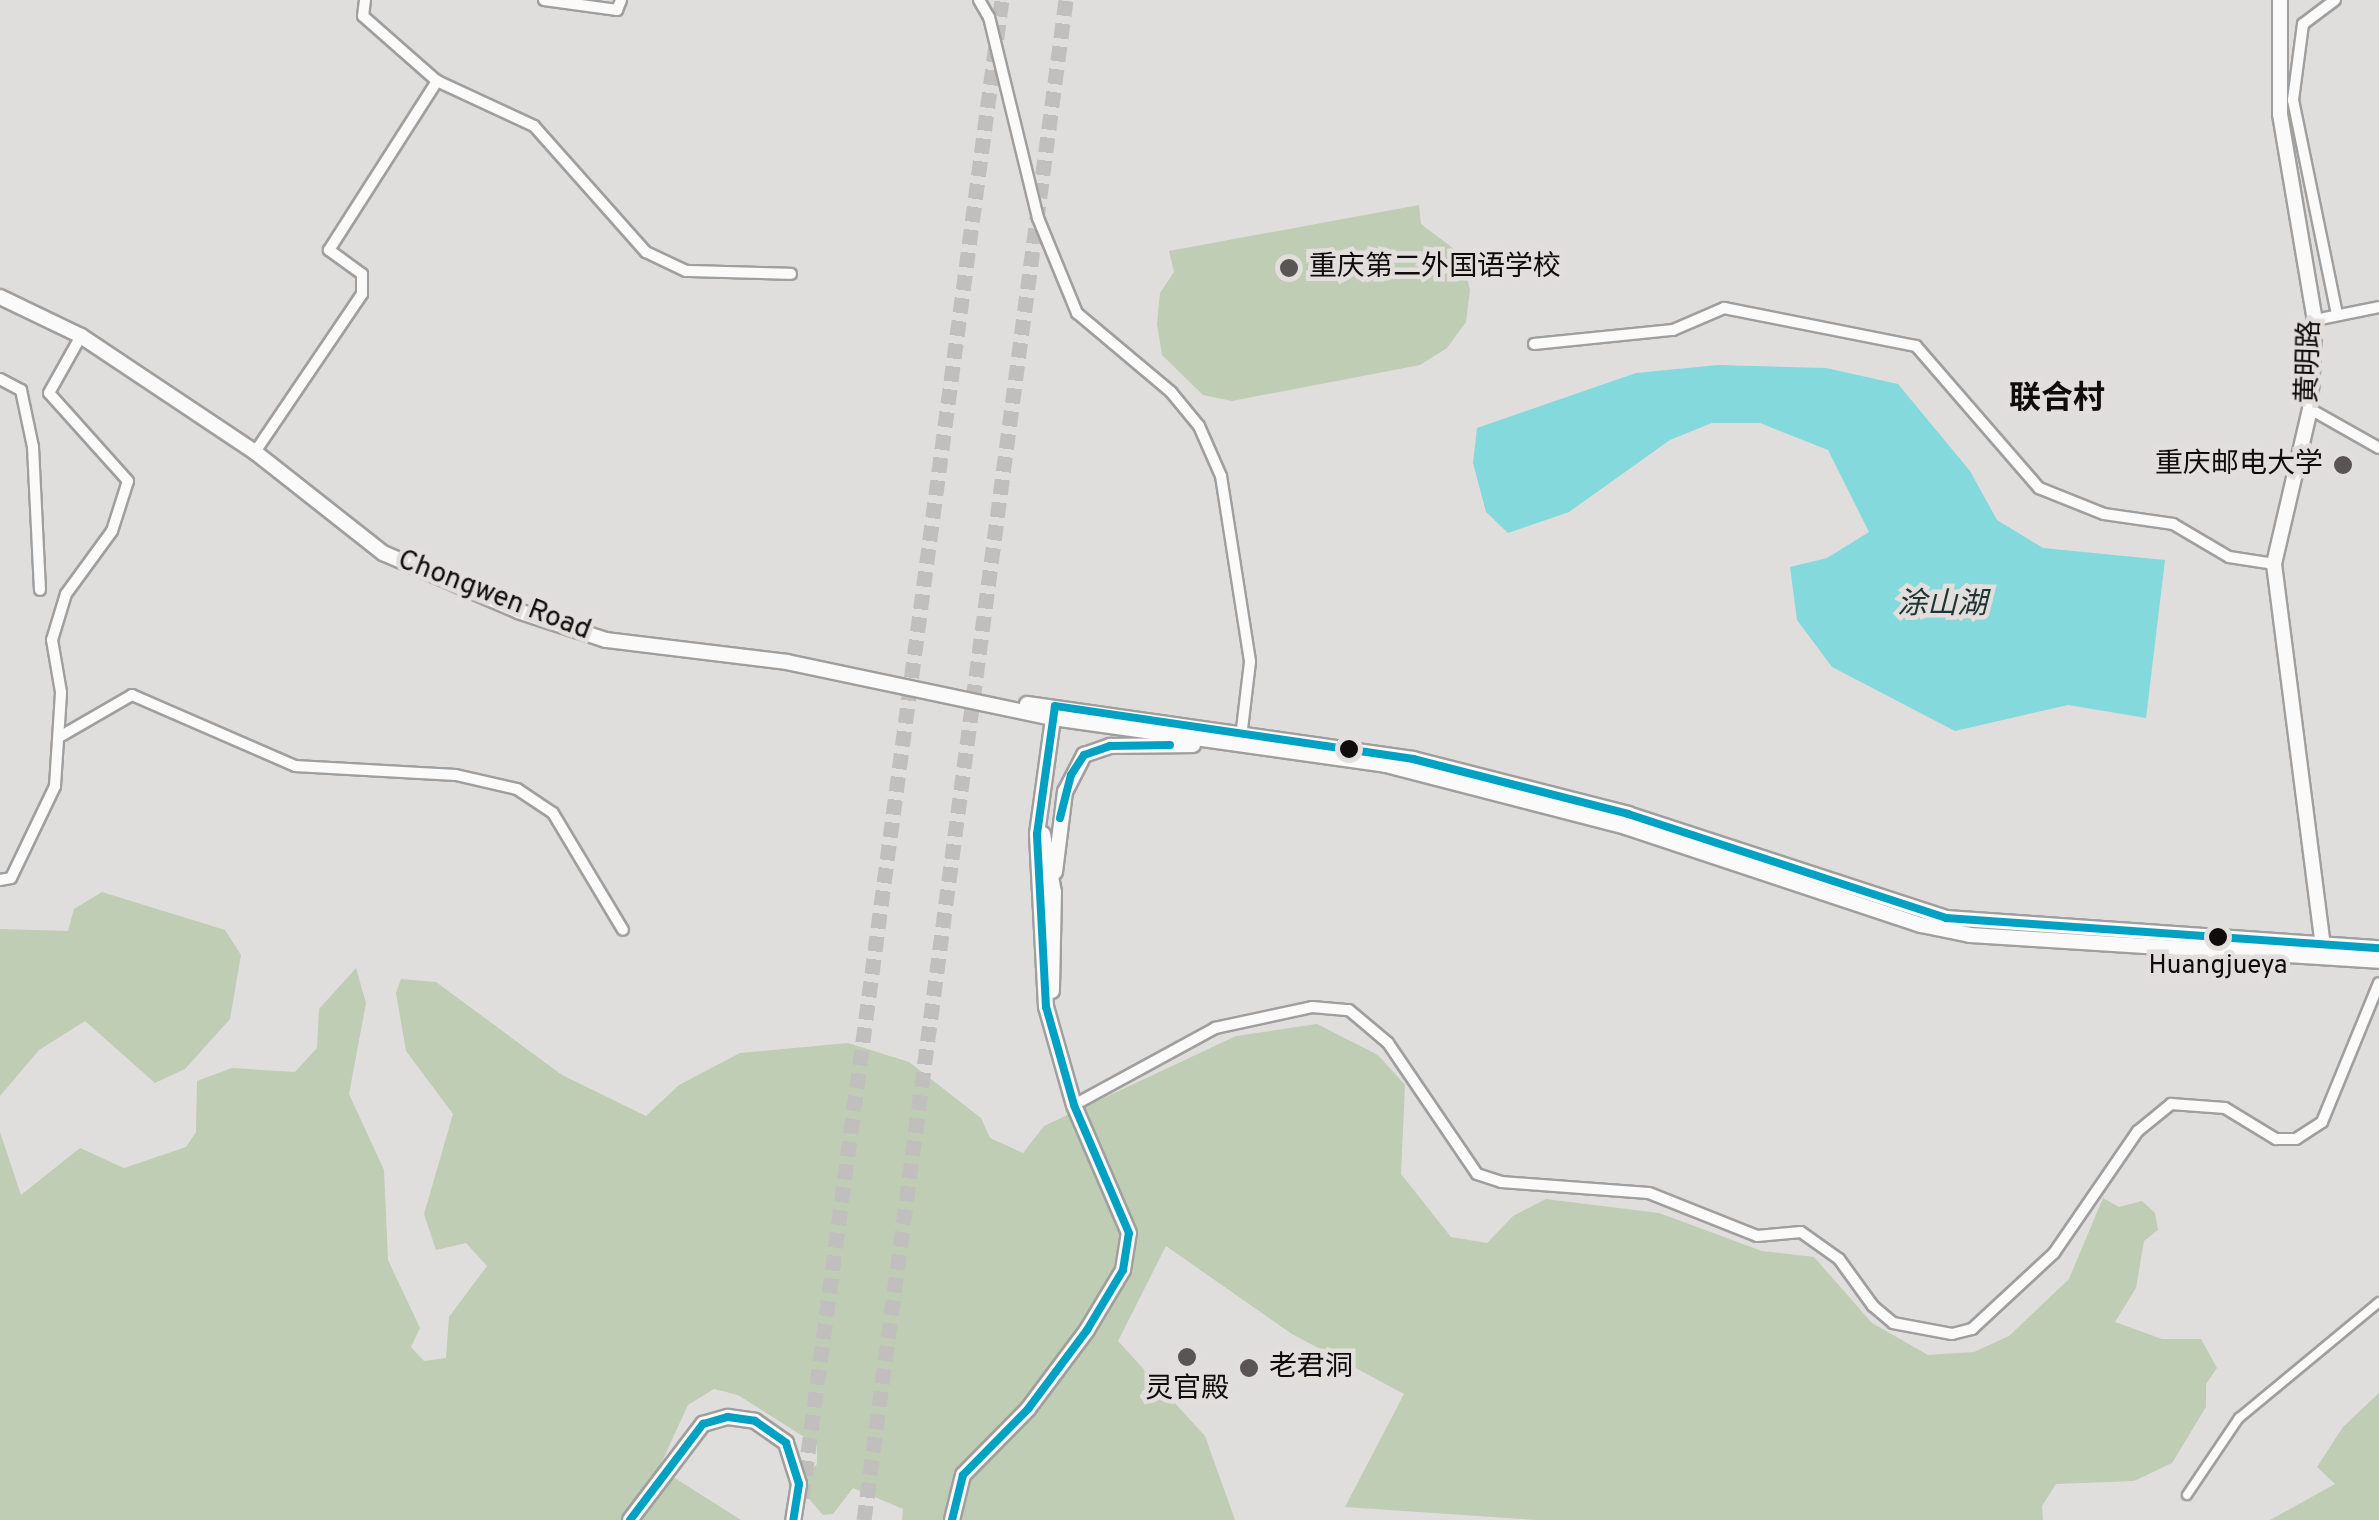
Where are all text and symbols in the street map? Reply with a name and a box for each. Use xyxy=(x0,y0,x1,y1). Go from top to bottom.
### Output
place label: 重庆第二外国语学校 xyxy=(1309,251,1561,285)
marker: 重庆第二外国语学校 xyxy=(1278,257,1300,279)
street label: 黄明路 xyxy=(2292,319,2328,405)
district label: 联合村 xyxy=(2009,381,2105,419)
place label: 重庆邮电大学 xyxy=(2155,448,2323,482)
marker: 重庆邮电大学 xyxy=(2332,454,2354,476)
street label: Chongwen Road xyxy=(393,544,595,648)
water label: 涂山湖 xyxy=(1897,588,1987,624)
unlabelled marker xyxy=(1339,739,1359,759)
marker: Huangjueya xyxy=(2208,927,2228,947)
place label: Huangjueya xyxy=(2148,951,2288,983)
marker: 灵官殿 xyxy=(1176,1346,1198,1368)
place label: 老君洞 xyxy=(1269,1351,1353,1385)
marker: 老君洞 xyxy=(1238,1357,1260,1379)
place label: 灵官殿 xyxy=(1145,1373,1229,1407)

